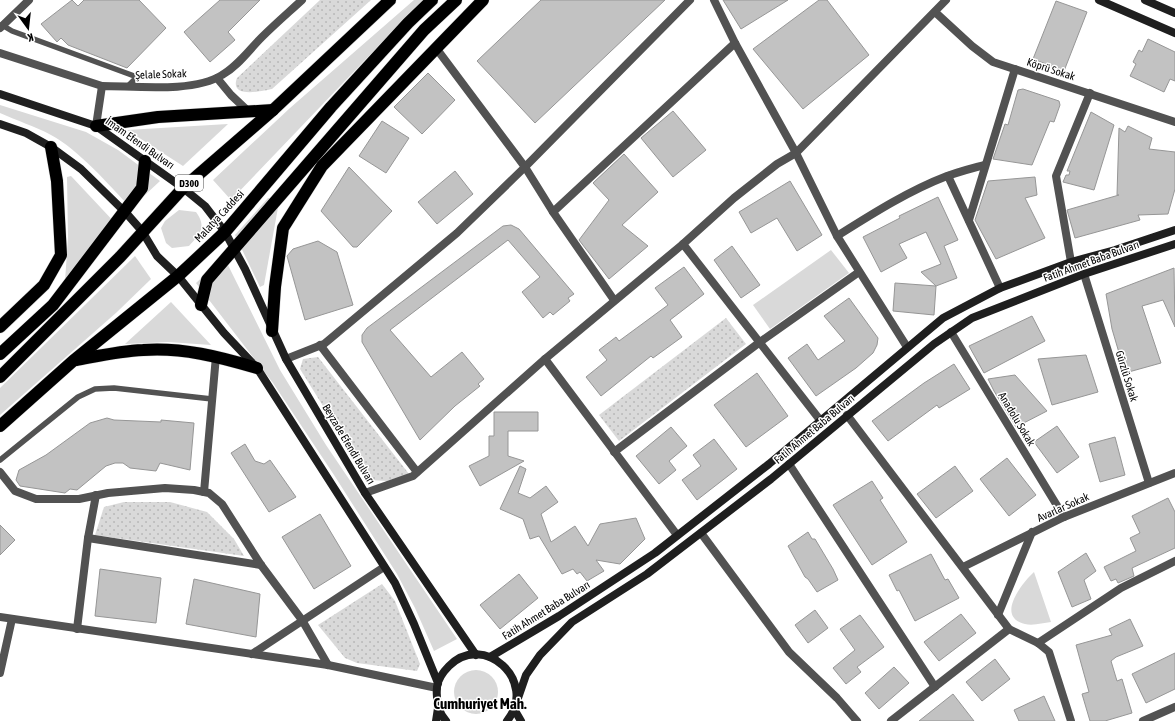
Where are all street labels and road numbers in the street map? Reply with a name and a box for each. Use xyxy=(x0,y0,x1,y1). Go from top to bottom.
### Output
street label: Köprü Sokak xyxy=(1025,56,1077,83)
street label: Şelale Sokak xyxy=(135,67,187,81)
street label: İmam Efendi Bulvarı xyxy=(103,115,177,171)
road number: D300 xyxy=(175,175,203,191)
street label: Malatya Caddesi xyxy=(192,188,246,244)
street label: Fatih Ahmet Baba Bulvarı xyxy=(1041,238,1141,284)
street label: Gürzlü Sokak xyxy=(1114,349,1140,403)
street label: Anadolu Sokak xyxy=(996,390,1038,448)
street label: Fatih Ahmet Baba Bulvarı xyxy=(771,392,857,466)
street label: Beyzade Efendi Bulvarı xyxy=(320,402,378,486)
street label: Avarlar Sokak xyxy=(1035,490,1091,524)
street label: Fatih Ahmet Baba Bulvarı xyxy=(500,578,592,642)

